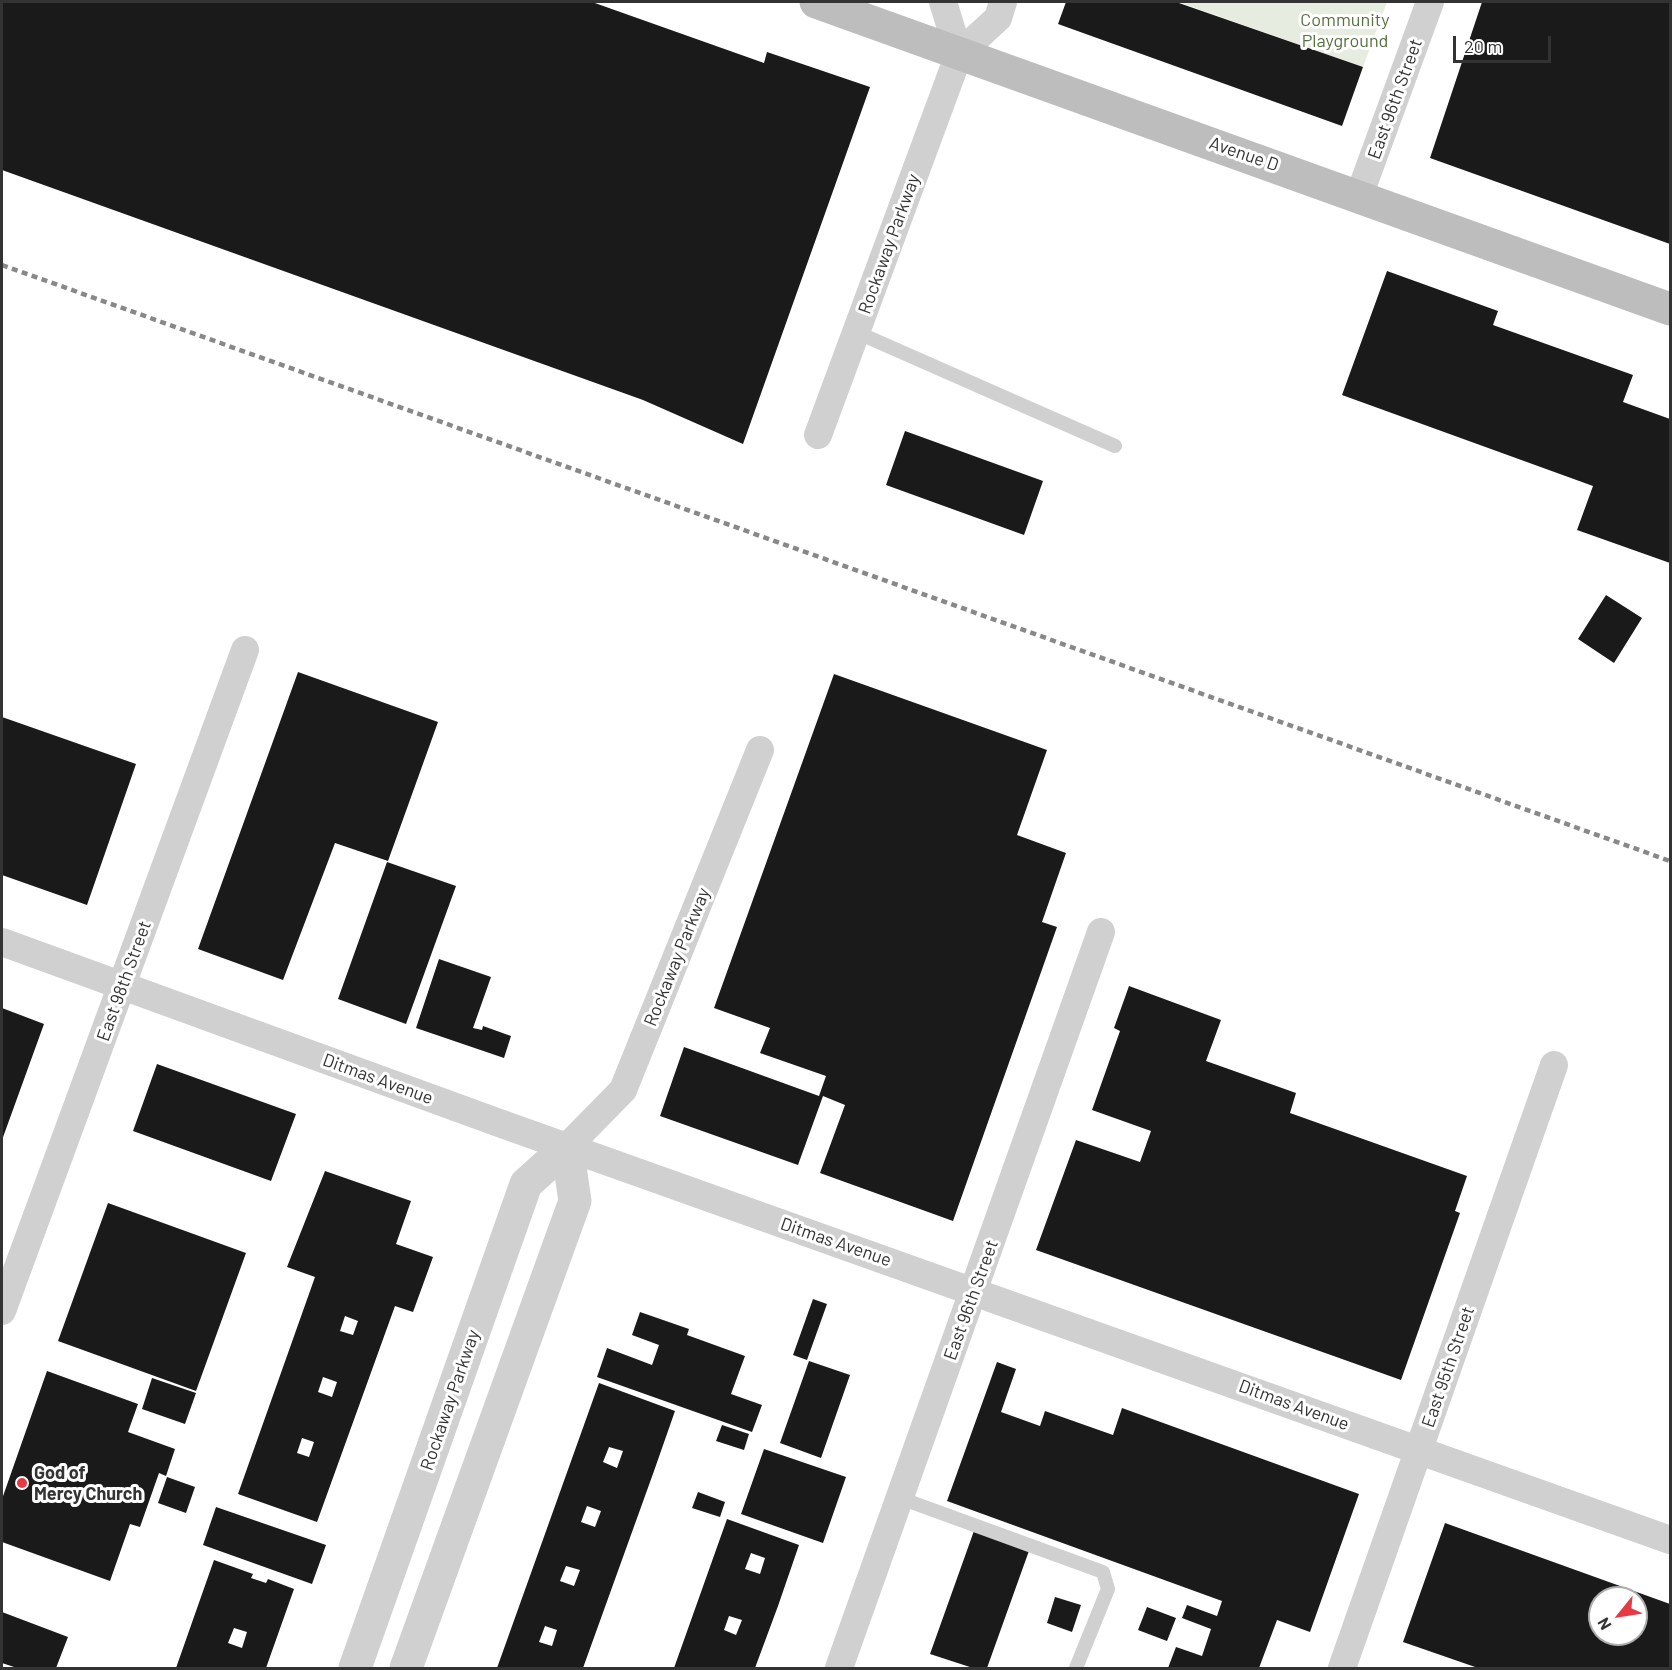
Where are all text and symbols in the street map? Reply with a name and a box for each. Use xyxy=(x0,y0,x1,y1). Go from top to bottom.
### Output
park label: Community Playground xyxy=(1300,9,1390,52)
scale bar xyxy=(1456,24,1554,62)
text: 20 m xyxy=(1464,35,1502,57)
street label: East 96th Street xyxy=(1363,36,1427,162)
street label: Avenue D xyxy=(1206,132,1282,176)
street label: Rockaway Parkway xyxy=(854,171,924,317)
street label: Rockaway Parkway xyxy=(639,885,715,1029)
street label: East 98th Street xyxy=(92,918,156,1044)
street label: Ditmas Avenue xyxy=(320,1049,436,1109)
street label: Ditmas Avenue xyxy=(778,1213,894,1271)
street label: East 96th Street xyxy=(939,1237,1003,1363)
street label: East 95th Street xyxy=(1417,1304,1479,1430)
street label: Rockaway Parkway xyxy=(416,1327,484,1473)
street label: Ditmas Avenue xyxy=(1236,1375,1352,1435)
place label: God of Mercy Church xyxy=(34,1462,142,1504)
marker: God of Mercy Church xyxy=(15,1476,29,1490)
north arrow xyxy=(1588,1586,1648,1646)
text: N xyxy=(1593,1615,1615,1634)

